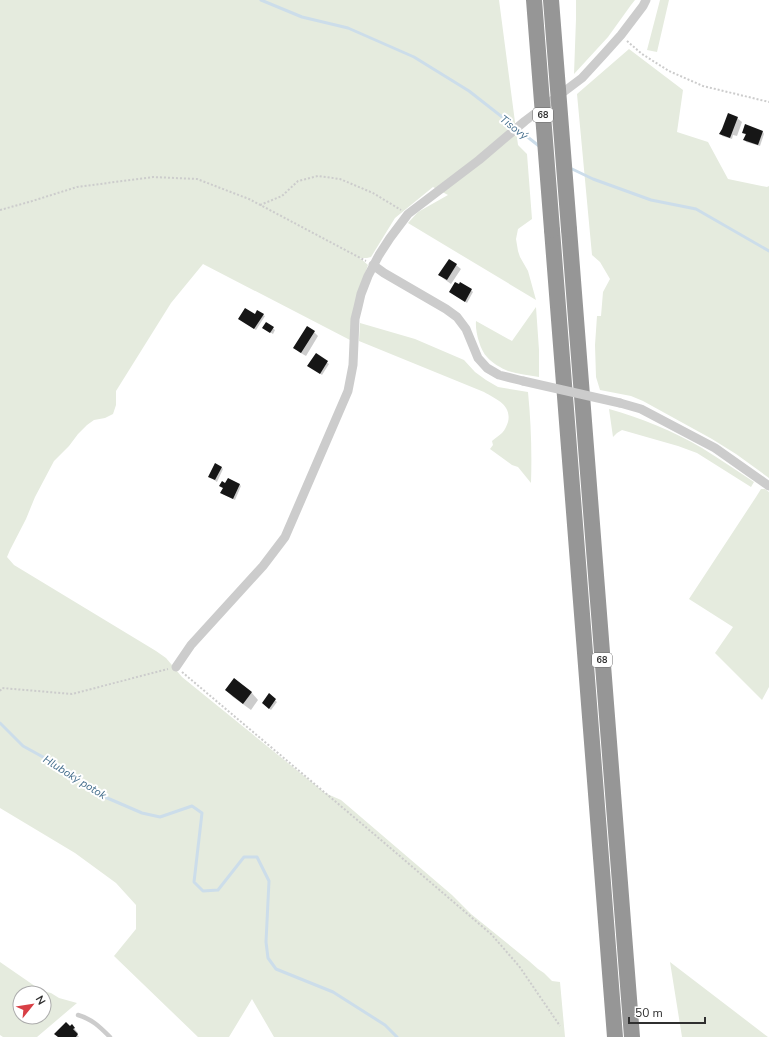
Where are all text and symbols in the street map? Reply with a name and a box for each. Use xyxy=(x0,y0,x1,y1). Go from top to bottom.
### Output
road number: 68 xyxy=(533,108,553,122)
water label: Tisový xyxy=(496,112,531,143)
road number: 68 xyxy=(592,653,612,667)
water label: Hluboký potok xyxy=(40,752,110,803)
north arrow xyxy=(12,985,52,1025)
text: N xyxy=(32,993,49,1008)
scale bar xyxy=(629,999,705,1025)
text: 50 m xyxy=(635,1005,663,1021)

